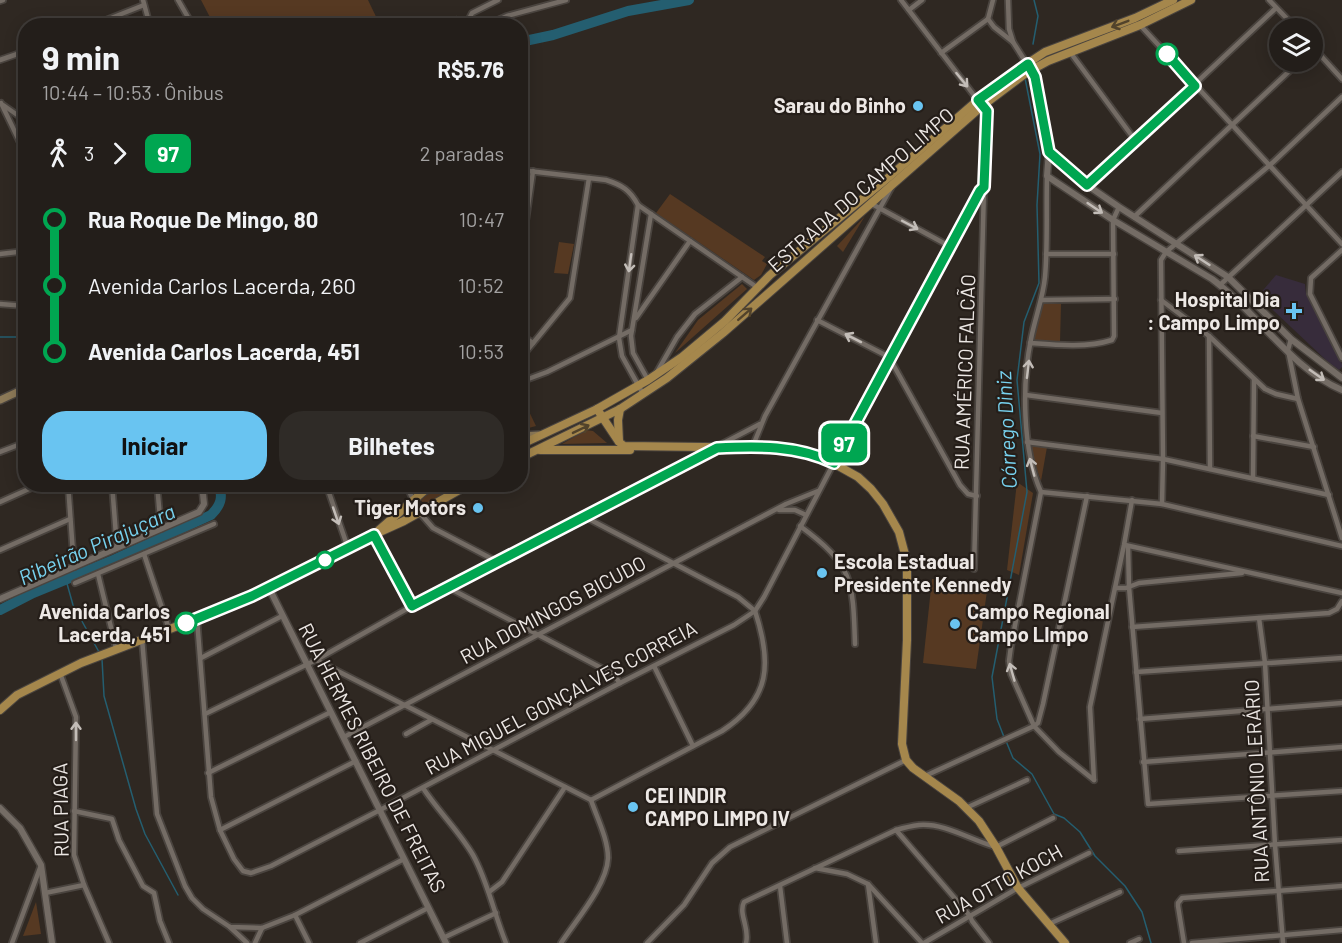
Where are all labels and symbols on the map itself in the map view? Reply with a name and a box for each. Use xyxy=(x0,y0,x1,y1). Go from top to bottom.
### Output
one-way arrow xyxy=(1111,19,1129,30)
unlabelled marker xyxy=(1156,43,1178,65)
one-way arrow xyxy=(956,72,969,88)
place label: Sarau do Binho xyxy=(774,93,906,117)
marker: Sarau do Binho xyxy=(911,99,925,113)
street label: ESTRADA DO CAMPO LIMPO xyxy=(762,102,958,277)
one-way arrow xyxy=(1087,202,1103,214)
one-way arrow xyxy=(901,219,918,231)
one-way arrow xyxy=(624,252,635,272)
one-way arrow xyxy=(1193,253,1210,266)
street label: RUA AMÉRICO FALCÃO xyxy=(949,274,979,470)
place label: Hospital Dia : Campo Limpo xyxy=(1147,287,1280,334)
marker: Hospital Dia : Campo Limpo xyxy=(1285,302,1303,320)
one-way arrow xyxy=(737,307,752,321)
one-way arrow xyxy=(845,332,863,343)
one-way arrow xyxy=(1022,360,1033,380)
one-way arrow xyxy=(1308,369,1324,381)
water label: Córrego Diniz xyxy=(990,370,1021,490)
one-way arrow xyxy=(571,423,589,434)
line badge: 97 xyxy=(817,424,871,462)
one-way arrow xyxy=(1026,458,1038,477)
place label: Tiger Motors xyxy=(354,495,466,519)
water label: Ribeirão Pirajuçara xyxy=(14,498,179,589)
marker: Tiger Motors xyxy=(471,501,485,515)
one-way arrow xyxy=(332,506,343,525)
place label: Escola Estadual Presidente Kennedy xyxy=(834,549,1012,596)
street label: RUA DOMINGOS BICUDO xyxy=(456,550,650,668)
unlabelled marker xyxy=(316,551,334,569)
marker: Escola Estadual Presidente Kennedy xyxy=(815,566,829,580)
place label: Avenida Carlos Lacerda, 451 xyxy=(39,599,170,646)
place label: Campo Regional Campo LImpo xyxy=(967,599,1110,646)
marker: Avenida Carlos Lacerda, 451 xyxy=(175,612,197,634)
street label: RUA MIGUEL GONÇALVES CORREIA xyxy=(421,615,701,779)
marker: Campo Regional Campo LImpo xyxy=(948,617,962,631)
street label: RUA HERMES RIBEIRO DE FREITAS xyxy=(294,619,452,896)
one-way arrow xyxy=(1005,663,1017,682)
street label: RUA ANTÔNIO LERÁRIO xyxy=(1239,679,1273,883)
one-way arrow xyxy=(70,722,82,742)
street label: RUA PIAGA xyxy=(47,763,73,857)
place label: CEI INDIR CAMPO LIMPO IV xyxy=(645,783,790,830)
marker: CEI INDIR CAMPO LIMPO IV xyxy=(626,800,640,814)
street label: RUA OTTO KOCH xyxy=(931,838,1066,928)

